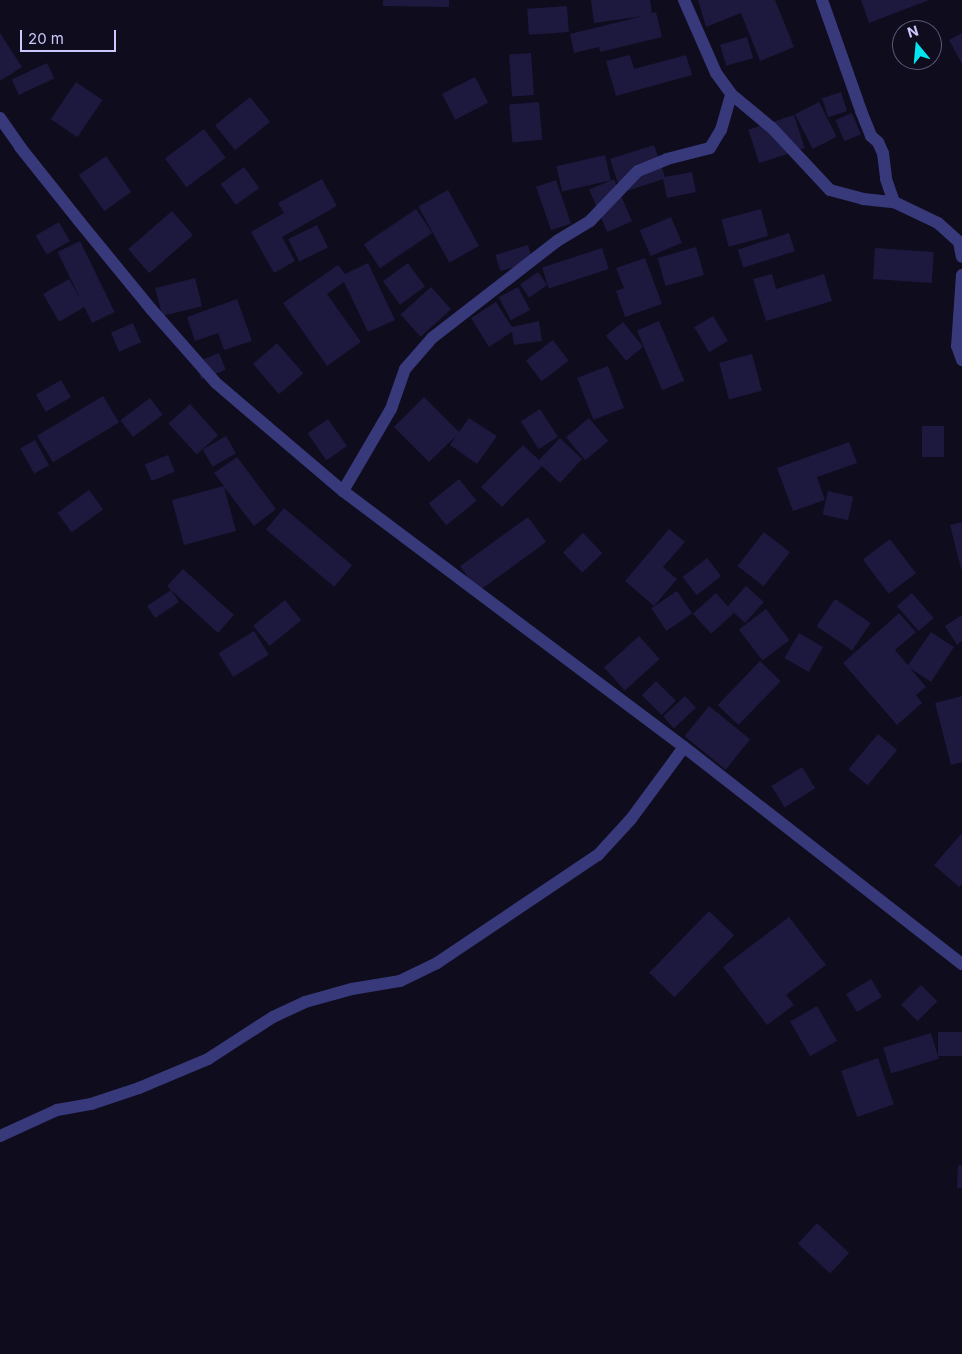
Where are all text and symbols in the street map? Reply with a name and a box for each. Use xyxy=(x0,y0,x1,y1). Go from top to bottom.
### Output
scale bar xyxy=(22,20,119,52)
north arrow xyxy=(892,20,942,70)
text: N xyxy=(905,21,920,41)
text: 20 m xyxy=(28,29,64,48)

